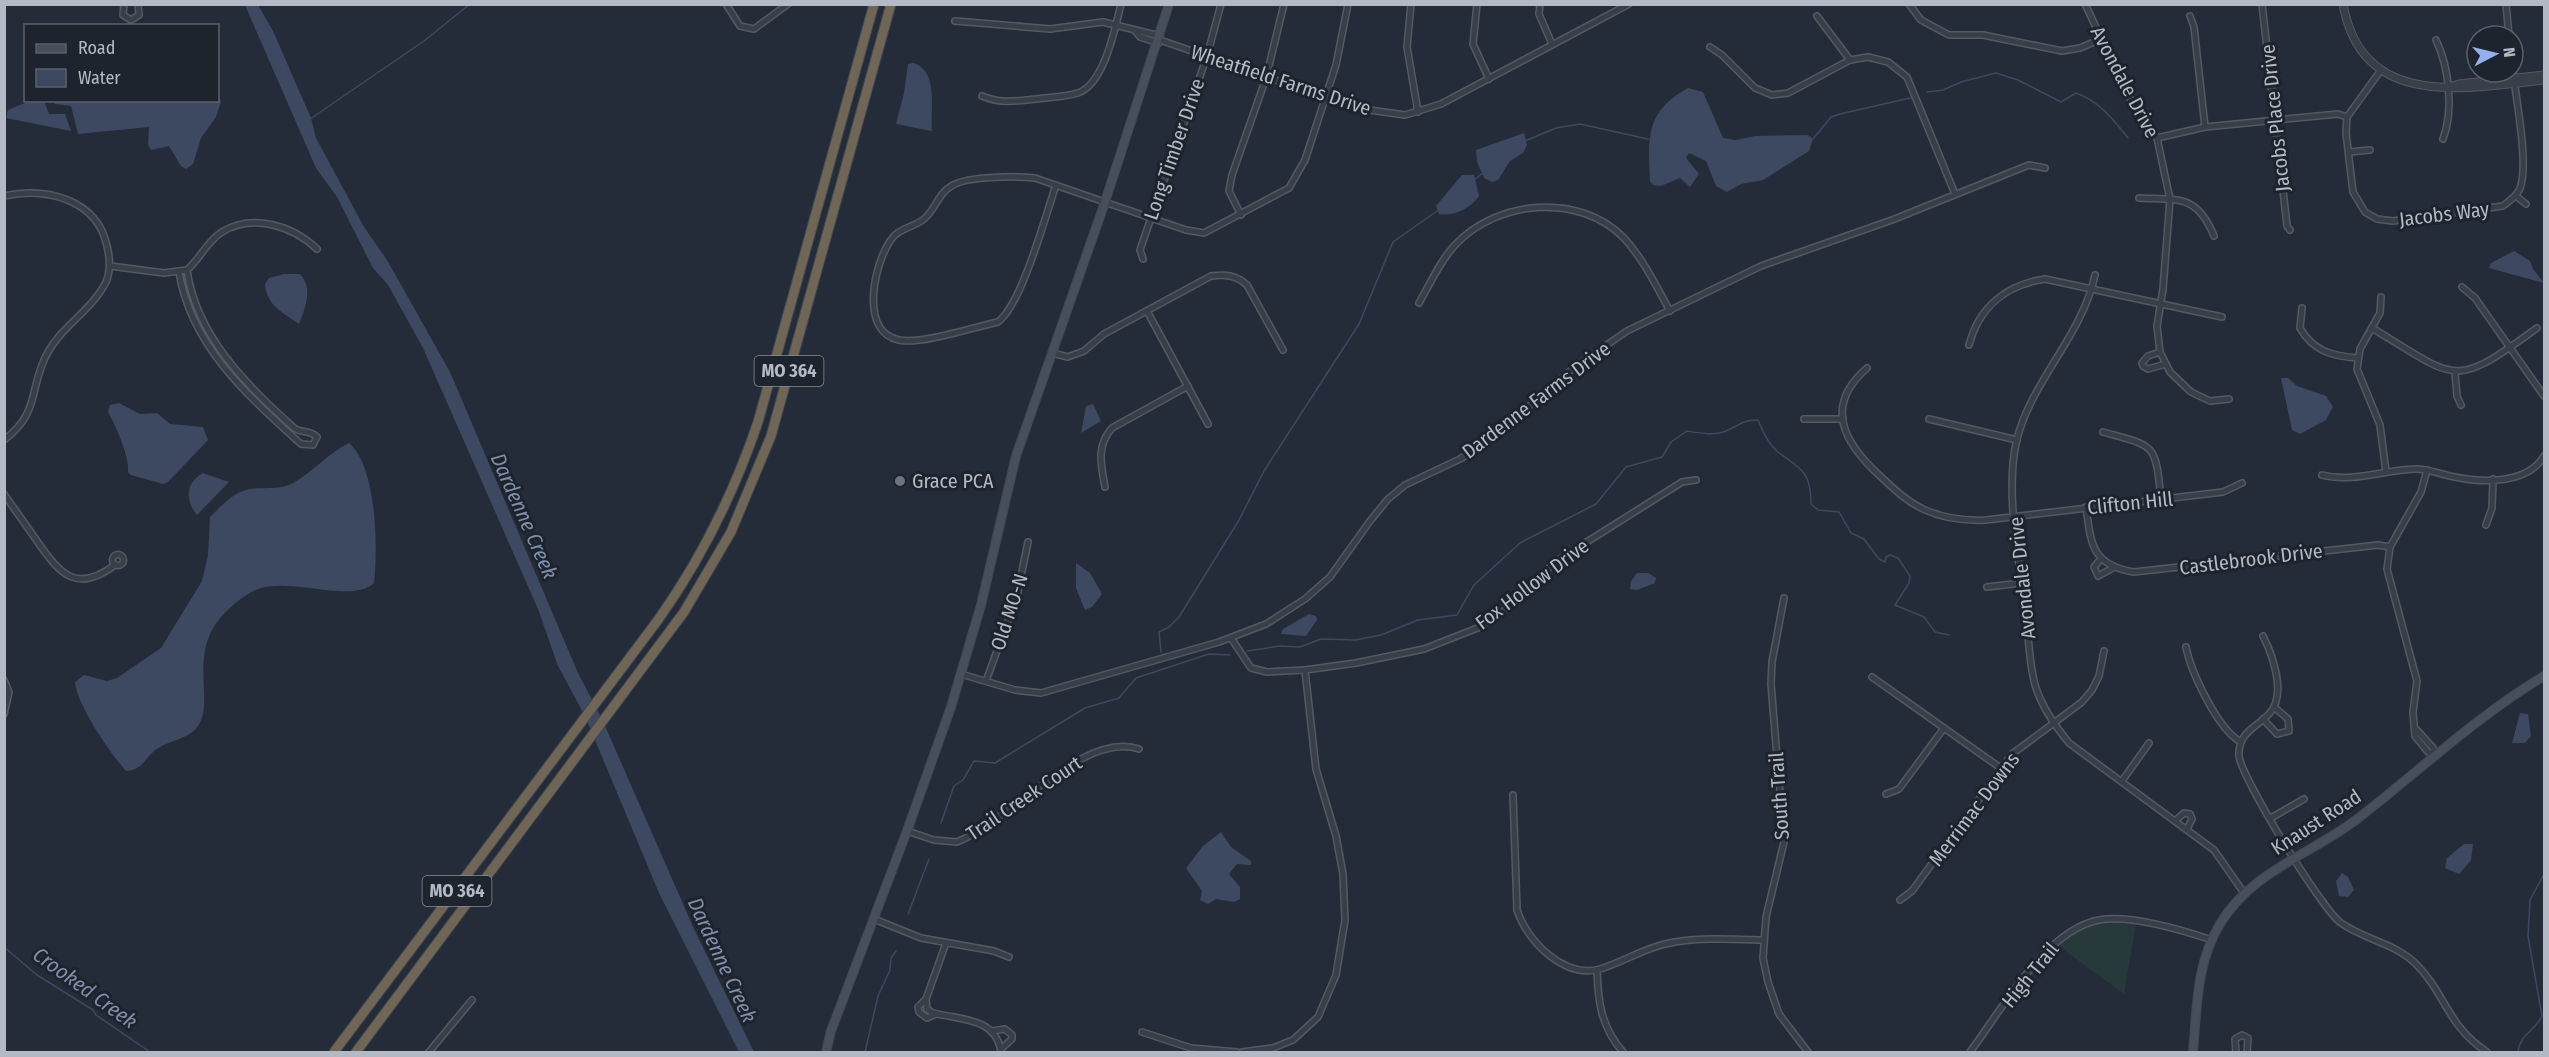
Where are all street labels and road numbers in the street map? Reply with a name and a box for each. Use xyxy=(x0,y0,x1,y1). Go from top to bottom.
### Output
street label: Avondale Drive xyxy=(2086,22,2164,142)
street label: Wheatfield Farms Drive xyxy=(1188,40,1374,120)
street label: Jacobs Place Drive xyxy=(2255,43,2295,193)
street label: Long Timber Drive xyxy=(1139,75,1209,223)
street label: Jacobs Way xyxy=(2398,197,2491,231)
street label: Dardenne Farms Drive xyxy=(1457,336,1615,464)
road number: MO 364 xyxy=(754,356,824,386)
street label: Clifton Hill xyxy=(2086,487,2174,519)
street label: Avondale Drive xyxy=(2004,516,2040,640)
street label: Fox Hollow Drive xyxy=(1471,534,1593,634)
street label: Castlebrook Drive xyxy=(2178,538,2324,580)
street label: Old MO-N xyxy=(985,571,1033,653)
street label: Merrimac Downs xyxy=(1924,748,2024,870)
street label: Trail Creek Court xyxy=(962,750,1087,845)
street label: South Trail xyxy=(1764,751,1794,841)
street label: Knaust Road xyxy=(2266,784,2366,860)
road number: MO 364 xyxy=(422,876,492,906)
street label: High Trail xyxy=(1996,938,2064,1012)

